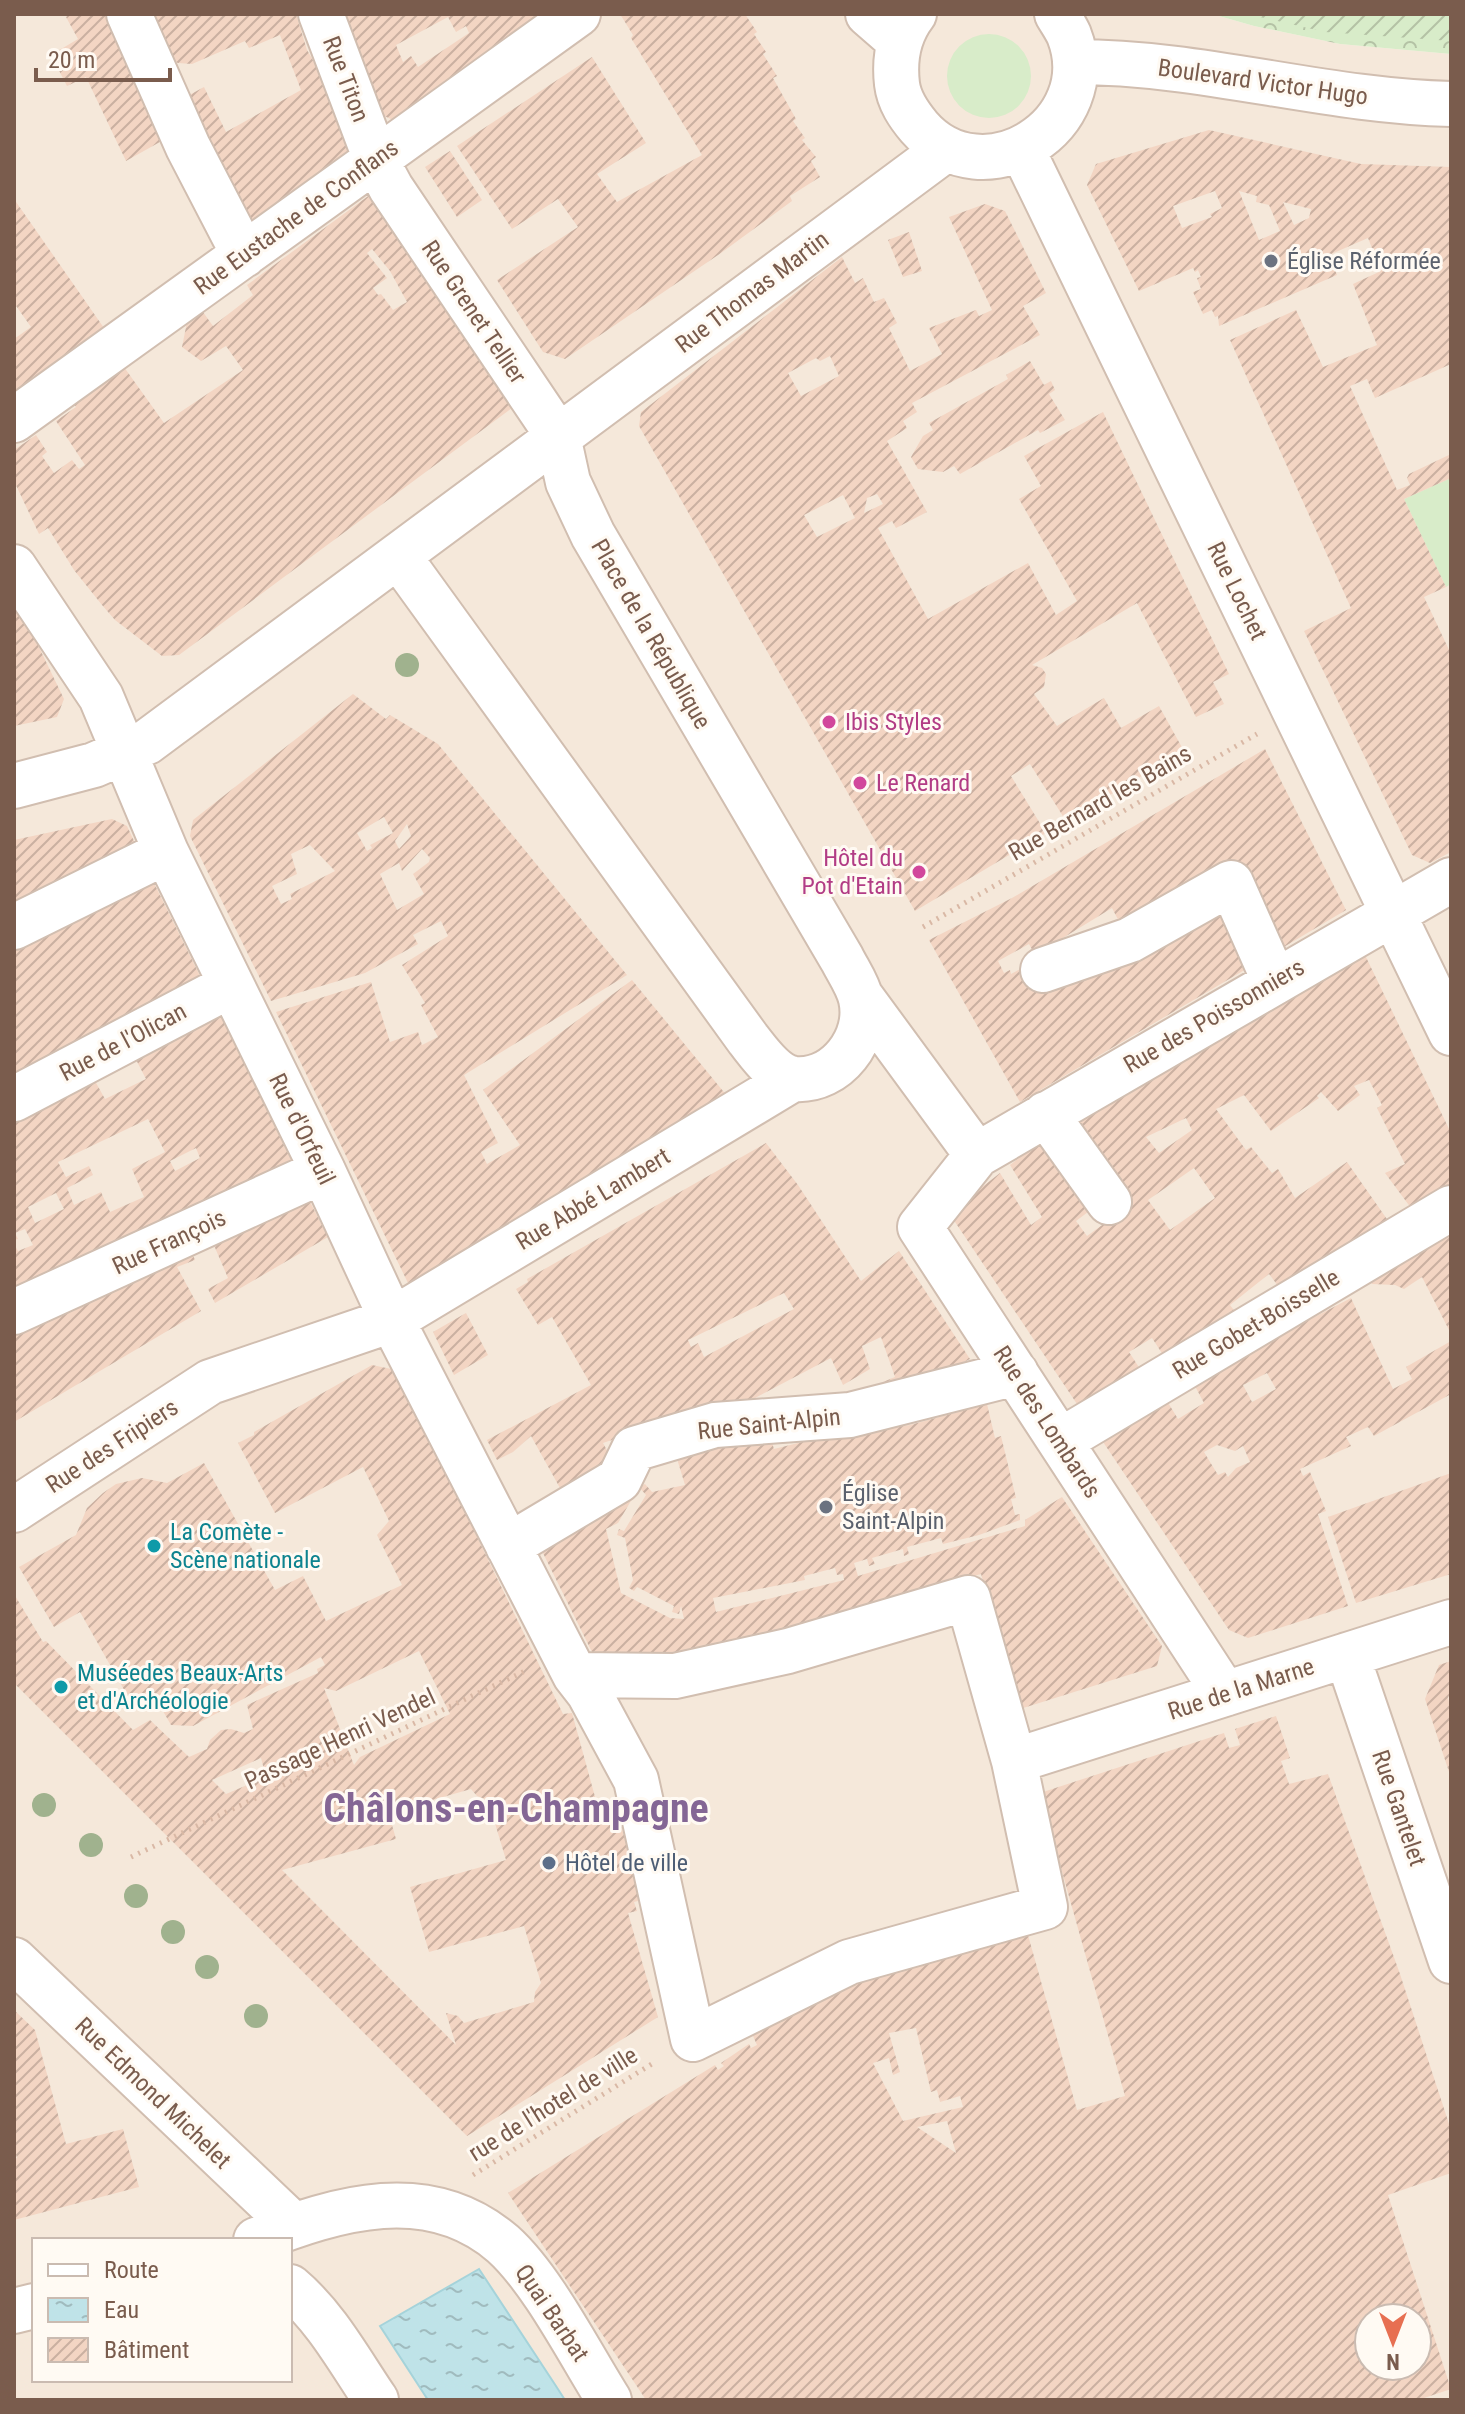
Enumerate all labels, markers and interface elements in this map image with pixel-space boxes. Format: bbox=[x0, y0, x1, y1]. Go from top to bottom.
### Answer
scale bar bbox=[36, 32, 170, 82]
street label: Rue Titon bbox=[317, 32, 375, 126]
text: 20 m bbox=[48, 46, 95, 74]
street label: Boulevard Victor Hugo bbox=[1156, 53, 1370, 111]
street label: Rue Eustache de Conflans bbox=[188, 134, 404, 300]
street label: Rue Thomas Martin bbox=[670, 225, 834, 359]
street label: Rue Grenet Tellier bbox=[416, 235, 532, 389]
place label: Église Réformée bbox=[1287, 247, 1441, 275]
marker: Église Réformée bbox=[1262, 252, 1280, 270]
street label: Place de la République bbox=[585, 534, 717, 734]
street label: Rue Lochet bbox=[1201, 537, 1273, 645]
place label: Ibis Styles bbox=[845, 708, 942, 736]
marker: Ibis Styles bbox=[820, 713, 838, 731]
street label: Rue Bernard les Bains bbox=[1004, 739, 1196, 867]
place label: Le Renard bbox=[876, 769, 970, 797]
marker: Le Renard bbox=[851, 774, 869, 792]
place label: Hôtel du Pot d'Etain bbox=[801, 844, 903, 900]
marker: Hôtel du Pot d'Etain bbox=[910, 863, 928, 881]
street label: Rue des Poissonniers bbox=[1119, 953, 1309, 1079]
street label: Rue de l'Olican bbox=[55, 997, 191, 1087]
street label: Rue d'Orfeuil bbox=[263, 1069, 341, 1189]
street label: Rue Abbé Lambert bbox=[511, 1142, 675, 1256]
street label: Rue François bbox=[108, 1204, 230, 1280]
street label: Rue Gobet-Boisselle bbox=[1168, 1263, 1344, 1385]
street label: Rue des Lombards bbox=[987, 1341, 1107, 1503]
street label: Rue des Fripiers bbox=[41, 1393, 183, 1499]
street label: Rue Saint-Alpin bbox=[696, 1403, 842, 1445]
place label: Église Saint-Alpin bbox=[842, 1479, 944, 1535]
marker: Église Saint-Alpin bbox=[817, 1498, 835, 1516]
place label: La Comète - Scène nationale bbox=[170, 1518, 321, 1574]
marker: La Comète - Scène nationale bbox=[145, 1537, 163, 1555]
street label: Rue de la Marne bbox=[1164, 1652, 1318, 1726]
place label: Muséedes Beaux-Arts et d'Archéologie bbox=[77, 1659, 284, 1715]
marker: Muséedes Beaux-Arts et d'Archéologie bbox=[52, 1678, 70, 1696]
street label: Passage Henri Vendel bbox=[240, 1683, 440, 1795]
street label: Rue Gantelet bbox=[1366, 1746, 1432, 1870]
district label: Châlons-en-Champagne bbox=[323, 1785, 709, 1832]
place label: Hôtel de ville bbox=[565, 1849, 688, 1877]
marker: Hôtel de ville bbox=[540, 1854, 558, 1872]
street label: Rue Edmond Michelet bbox=[69, 2012, 237, 2174]
street label: rue de l'hotel de ville bbox=[463, 2041, 643, 2167]
legend bbox=[32, 2238, 292, 2382]
text: Route bbox=[104, 2256, 159, 2284]
street label: Quai Barbat bbox=[509, 2259, 595, 2367]
text: Eau bbox=[104, 2296, 139, 2324]
north arrow bbox=[1353, 2302, 1433, 2382]
text: Bâtiment bbox=[104, 2336, 189, 2364]
text: N bbox=[1386, 2349, 1400, 2374]

